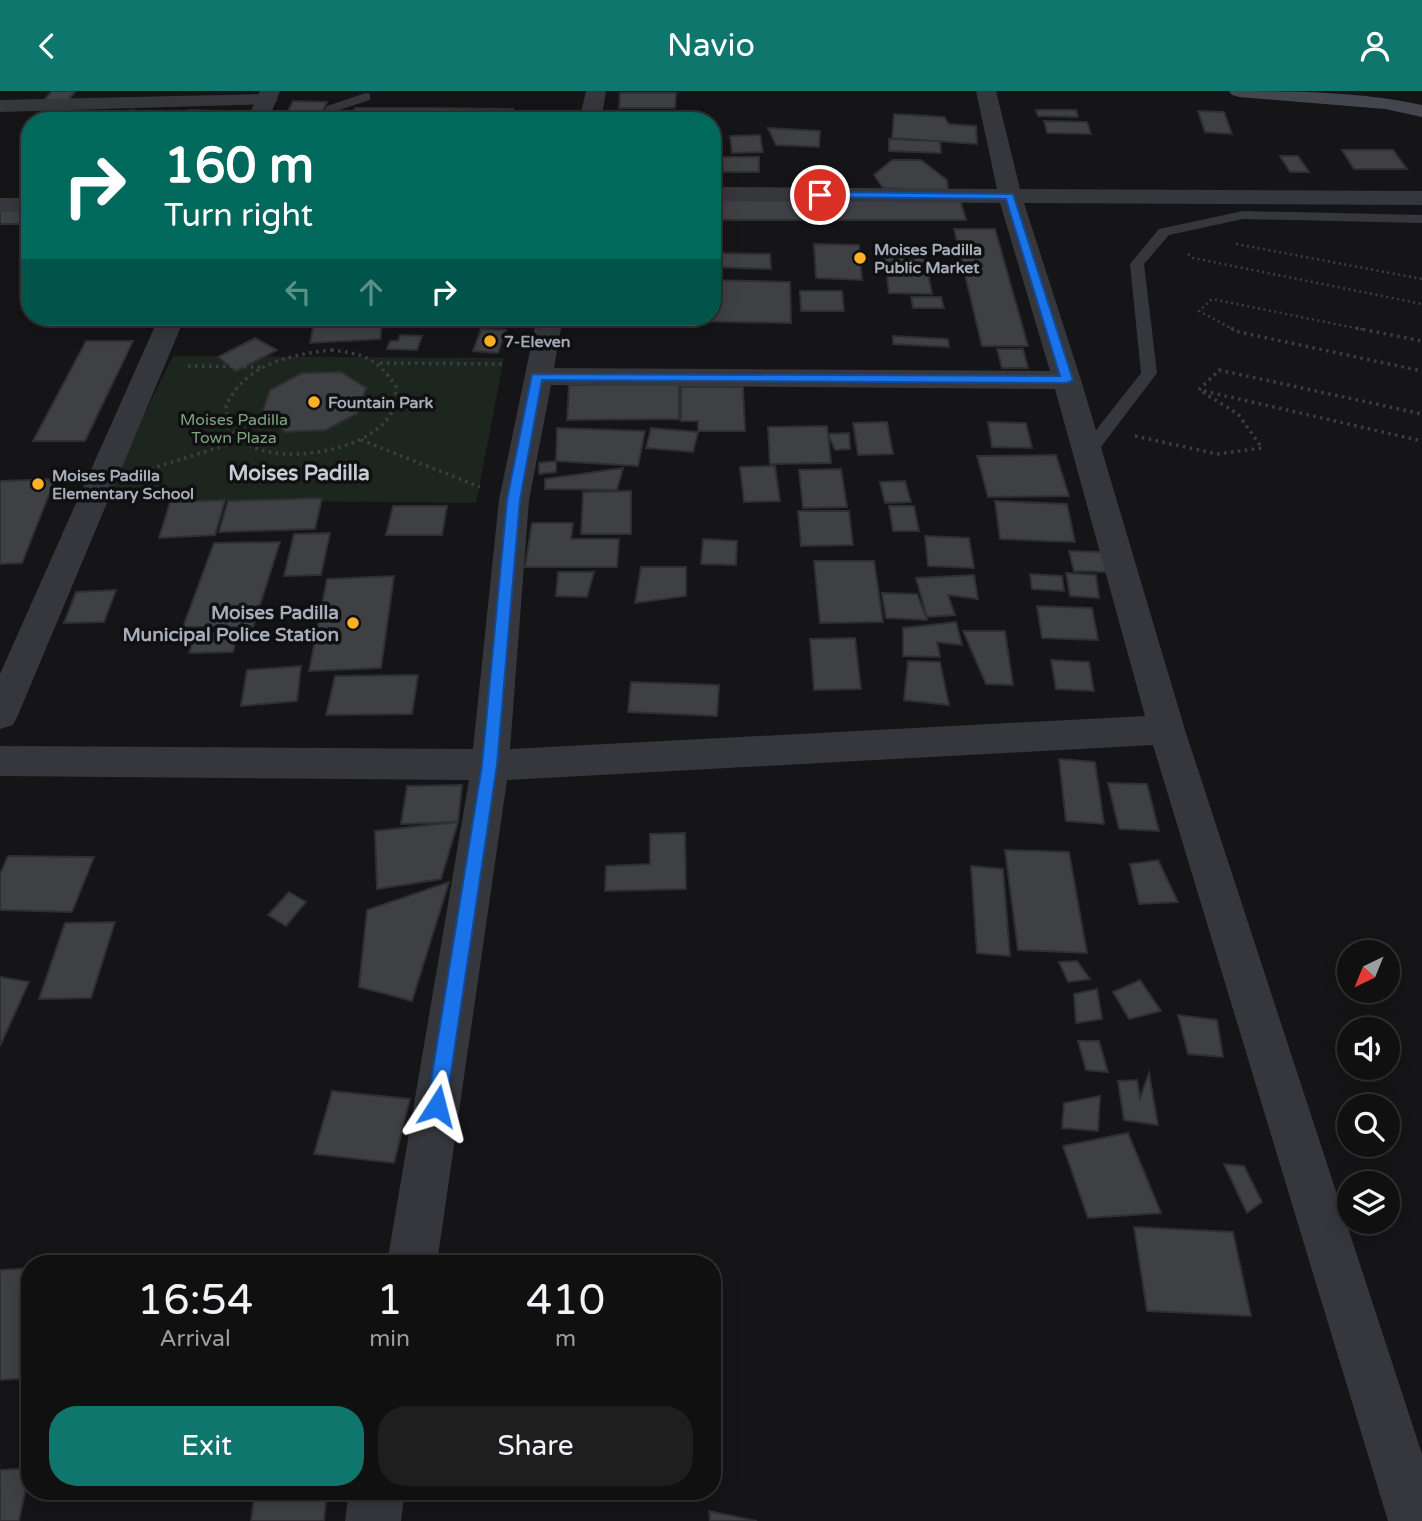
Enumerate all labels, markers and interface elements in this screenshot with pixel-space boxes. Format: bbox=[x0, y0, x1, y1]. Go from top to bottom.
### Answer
icon: back bbox=[28, 27, 66, 65]
text: Navio bbox=[667, 27, 755, 65]
icon: person bbox=[1356, 27, 1394, 65]
text: 160 m bbox=[164, 137, 314, 196]
icon: right bbox=[49, 140, 140, 231]
pin bbox=[790, 165, 850, 225]
icon: arrive bbox=[801, 176, 839, 214]
text: Turn right bbox=[164, 197, 313, 235]
place label: Moises Padilla Public Market bbox=[874, 240, 982, 278]
marker: Moises Padilla Public Market bbox=[852, 250, 868, 266]
icon: left bbox=[279, 273, 317, 311]
icon: ahead bbox=[352, 273, 390, 311]
icon: right bbox=[425, 273, 463, 311]
place label: 7-Eleven bbox=[504, 332, 571, 352]
marker: 7-Eleven bbox=[482, 333, 498, 349]
place label: Fountain Park bbox=[328, 393, 434, 413]
marker: Fountain Park bbox=[306, 394, 322, 410]
park label: Moises Padilla Town Plaza bbox=[180, 410, 288, 448]
district label: Moises Padilla bbox=[228, 461, 370, 486]
place label: Moises Padilla Elementary School bbox=[52, 466, 194, 504]
marker: Moises Padilla Elementary School bbox=[30, 476, 46, 492]
place label: Moises Padilla Municipal Police Station bbox=[122, 602, 339, 647]
marker: Moises Padilla Municipal Police Station bbox=[345, 615, 361, 631]
north arrow bbox=[1337, 940, 1400, 1003]
map controls bbox=[1337, 940, 1400, 1234]
button: sound bbox=[1337, 1017, 1400, 1080]
position arrow bbox=[400, 1069, 474, 1143]
button: search bbox=[1337, 1094, 1400, 1157]
button: layers bbox=[1337, 1171, 1400, 1234]
text: 16:54 bbox=[137, 1275, 253, 1326]
text: 1 bbox=[376, 1275, 403, 1326]
text: 410 bbox=[526, 1275, 605, 1326]
text: Arrival bbox=[160, 1325, 231, 1353]
text: min bbox=[369, 1325, 410, 1353]
text: m bbox=[555, 1325, 576, 1353]
button: Exit bbox=[49, 1406, 364, 1486]
button: Share bbox=[378, 1406, 693, 1486]

